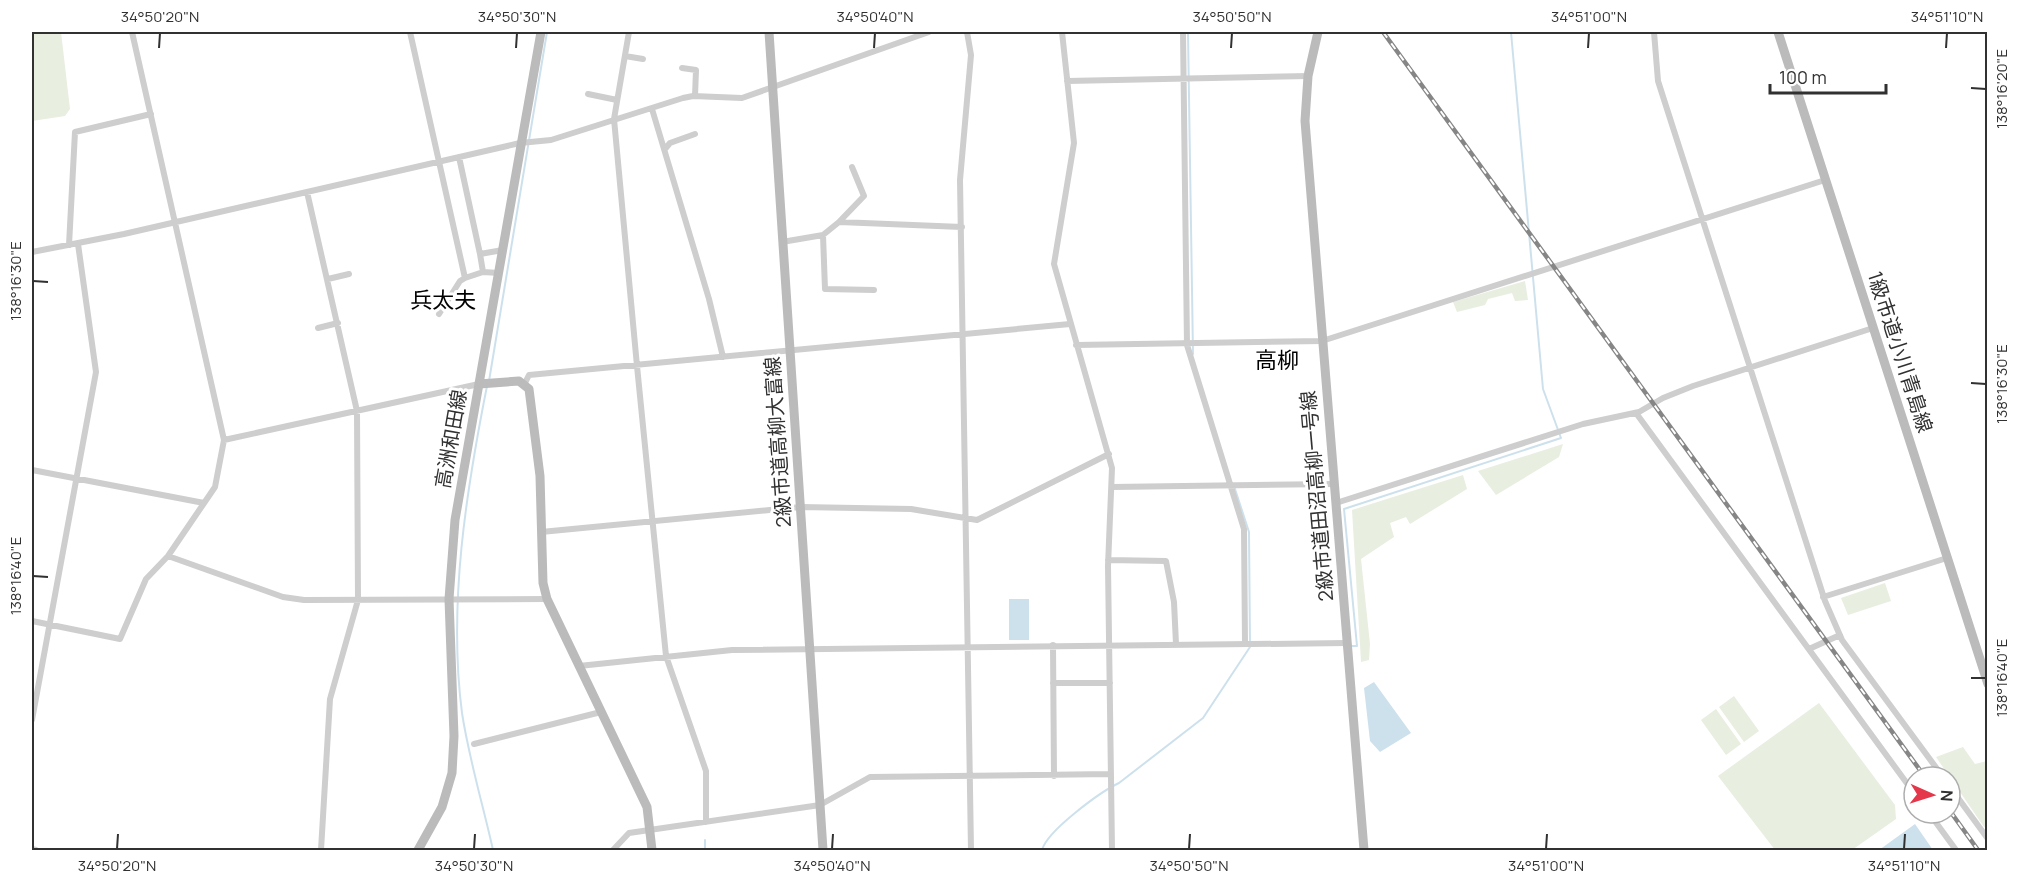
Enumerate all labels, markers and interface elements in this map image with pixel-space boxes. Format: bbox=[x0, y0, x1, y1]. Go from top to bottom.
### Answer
text: 34°50'20"N bbox=[121, 6, 199, 27]
text: 34°50'30"N bbox=[478, 6, 556, 27]
text: 34°50'40"N bbox=[836, 6, 914, 27]
text: 34°50'50"N bbox=[1193, 6, 1271, 27]
text: 34°51'00"N bbox=[1551, 6, 1627, 27]
text: 34°51'10"N bbox=[1911, 6, 1983, 27]
text: 138°16'20"E bbox=[1991, 49, 2012, 129]
scale bar bbox=[1770, 57, 1886, 95]
text: 100 m bbox=[1779, 65, 1827, 89]
text: 138°16'30"E bbox=[5, 241, 26, 321]
street label: 1級市道小川青島線 bbox=[1862, 268, 1939, 436]
district label: 兵太夫 bbox=[410, 285, 476, 315]
text: 138°16'30"E bbox=[1991, 344, 2012, 424]
district label: 高柳 bbox=[1255, 345, 1299, 375]
street label: 2級市道高柳大富線 bbox=[758, 356, 797, 528]
street label: 高洲和田線 bbox=[429, 387, 472, 490]
street label: 2級市道田沼高柳一号線 bbox=[1294, 390, 1339, 603]
text: 138°16'40"E bbox=[5, 537, 26, 615]
text: 138°16'40"E bbox=[1991, 639, 2012, 717]
north arrow bbox=[1902, 765, 1962, 825]
text: N bbox=[1936, 789, 1958, 802]
text: 34°50'20"N bbox=[78, 855, 156, 876]
text: 34°50'30"N bbox=[435, 855, 513, 876]
text: 34°50'40"N bbox=[793, 855, 871, 876]
text: 34°50'50"N bbox=[1150, 855, 1228, 876]
text: 34°51'00"N bbox=[1508, 855, 1584, 876]
text: 34°51'10"N bbox=[1868, 855, 1940, 876]

